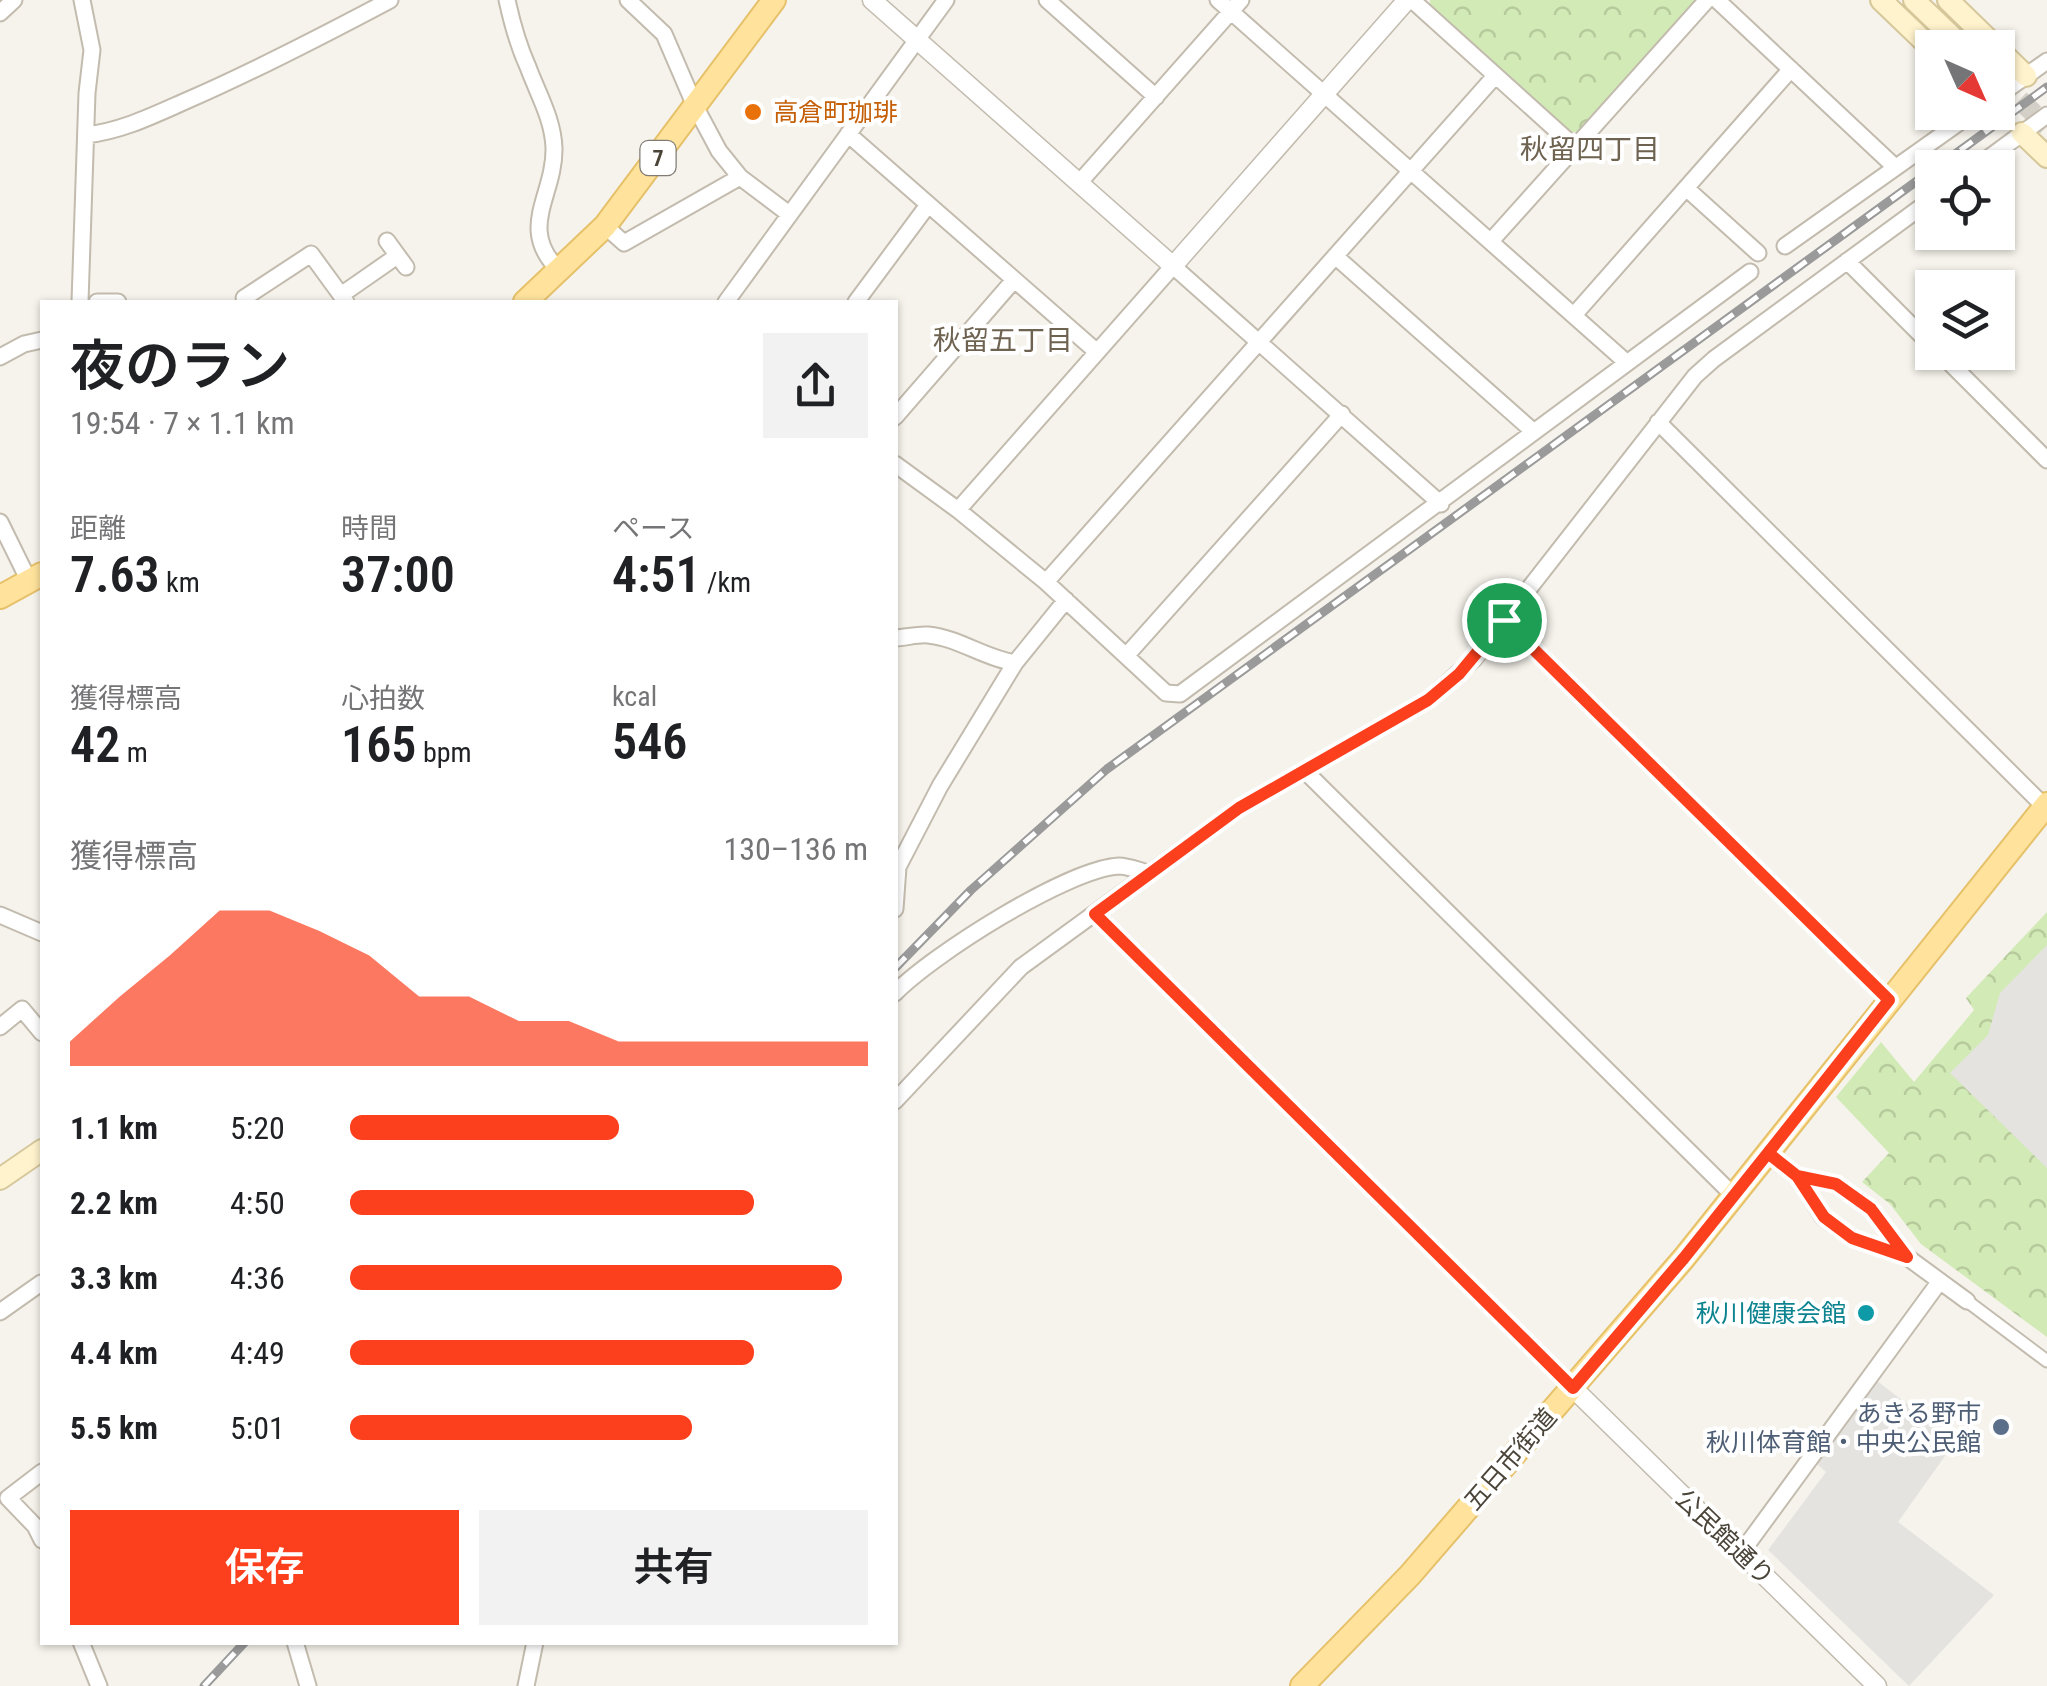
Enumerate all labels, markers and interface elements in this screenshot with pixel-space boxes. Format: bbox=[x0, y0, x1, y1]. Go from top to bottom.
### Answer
north arrow bbox=[1915, 30, 2015, 130]
map controls bbox=[1915, 30, 2015, 370]
place label: 高倉町珈琲 bbox=[773, 98, 898, 127]
marker: 高倉町珈琲 bbox=[742, 101, 764, 123]
district label: 秋留四丁目 bbox=[1520, 133, 1660, 166]
road number: 7 bbox=[640, 141, 676, 175]
button: locate bbox=[1915, 150, 2015, 250]
button: layers bbox=[1915, 270, 2015, 370]
district label: 秋留五丁目 bbox=[933, 324, 1073, 357]
button: share bbox=[763, 333, 868, 438]
text: 夜のラン bbox=[70, 334, 290, 398]
text: 19:54 · 7 × 1.1 km bbox=[70, 404, 295, 442]
text: 距離 bbox=[70, 512, 126, 545]
text: 時間 bbox=[341, 512, 397, 545]
text: ペース bbox=[612, 512, 695, 545]
text: 7.63 bbox=[70, 546, 160, 604]
text: 37:00 bbox=[341, 546, 455, 604]
text: 4:51 bbox=[612, 546, 701, 604]
text: km bbox=[160, 566, 200, 599]
text: /km bbox=[701, 566, 751, 599]
pin bbox=[1462, 578, 1547, 663]
icon: arrive bbox=[1477, 593, 1532, 648]
text: kcal bbox=[612, 680, 657, 713]
text: 獲得標高 bbox=[70, 682, 182, 715]
text: 心拍数 bbox=[341, 682, 425, 715]
text: 546 bbox=[612, 713, 687, 771]
text: 42 bbox=[70, 716, 120, 774]
text: 165 bbox=[341, 716, 416, 774]
text: m bbox=[120, 736, 148, 769]
text: bpm bbox=[416, 736, 472, 769]
text: 130–136 m bbox=[723, 830, 868, 868]
text: 獲得標高 bbox=[70, 837, 198, 875]
text: 1.1 km bbox=[70, 1109, 158, 1147]
text: 5:20 bbox=[230, 1109, 285, 1147]
text: 2.2 km bbox=[70, 1184, 158, 1222]
text: 4:50 bbox=[230, 1184, 285, 1222]
text: 3.3 km bbox=[70, 1259, 158, 1297]
text: 4:36 bbox=[230, 1259, 285, 1297]
place label: 秋川健康会館 bbox=[1696, 1299, 1846, 1328]
marker: 秋川健康会館 bbox=[1855, 1302, 1877, 1324]
text: 4.4 km bbox=[70, 1334, 158, 1372]
text: 4:49 bbox=[230, 1334, 285, 1372]
place label: あきる野市 秋川体育館・中央公民館 bbox=[1706, 1399, 1981, 1457]
street label: 五日市街道 bbox=[1458, 1403, 1562, 1516]
text: 5.5 km bbox=[70, 1409, 158, 1447]
text: 5:01 bbox=[230, 1409, 285, 1447]
marker: あきる野市 秋川体育館・中央公民館 bbox=[1990, 1416, 2012, 1438]
street label: 公民館通り bbox=[1670, 1484, 1780, 1591]
button: 保存 bbox=[70, 1510, 459, 1625]
button: 共有 bbox=[479, 1510, 868, 1625]

